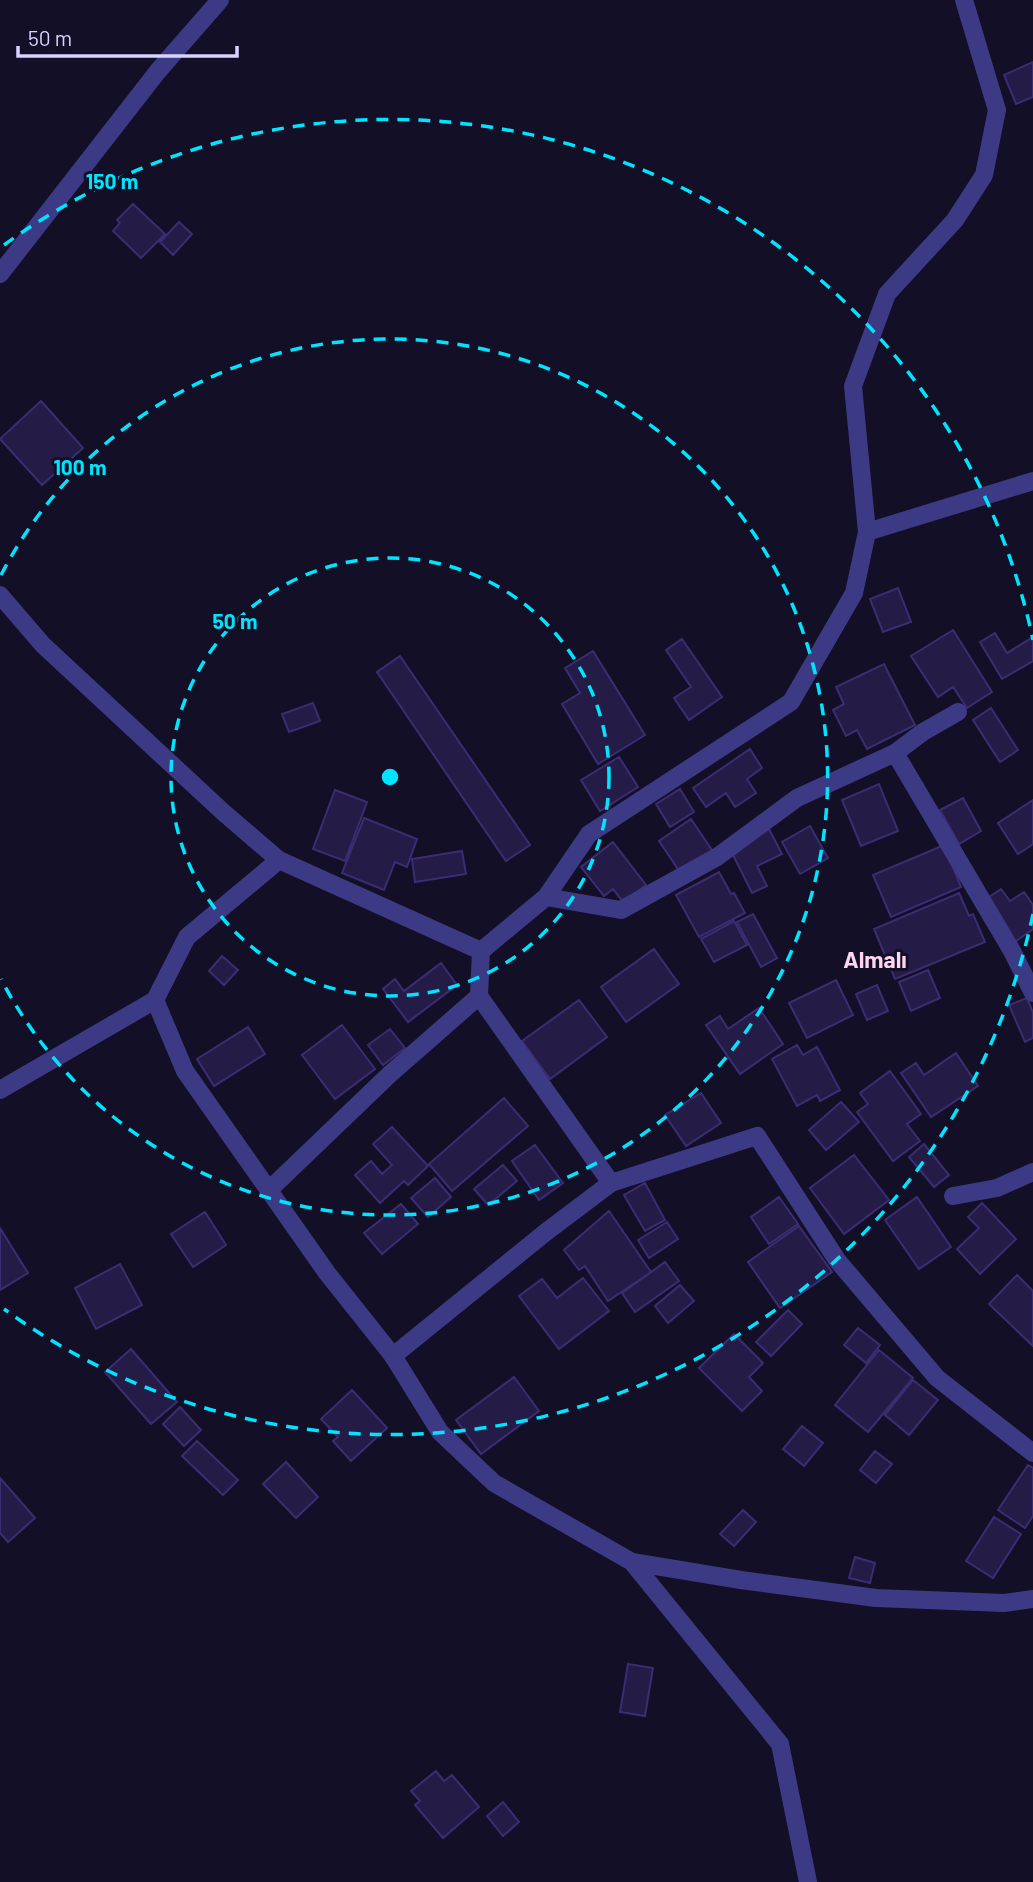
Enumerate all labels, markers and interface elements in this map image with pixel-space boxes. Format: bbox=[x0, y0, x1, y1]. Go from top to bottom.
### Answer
scale bar bbox=[18, 14, 236, 58]
text: 50 m bbox=[28, 25, 72, 50]
text: 150 m bbox=[86, 168, 138, 193]
text: 100 m bbox=[53, 454, 107, 479]
text: 50 m bbox=[212, 608, 258, 633]
centre of rings bbox=[378, 765, 402, 789]
district label: Almalı bbox=[843, 945, 907, 973]

